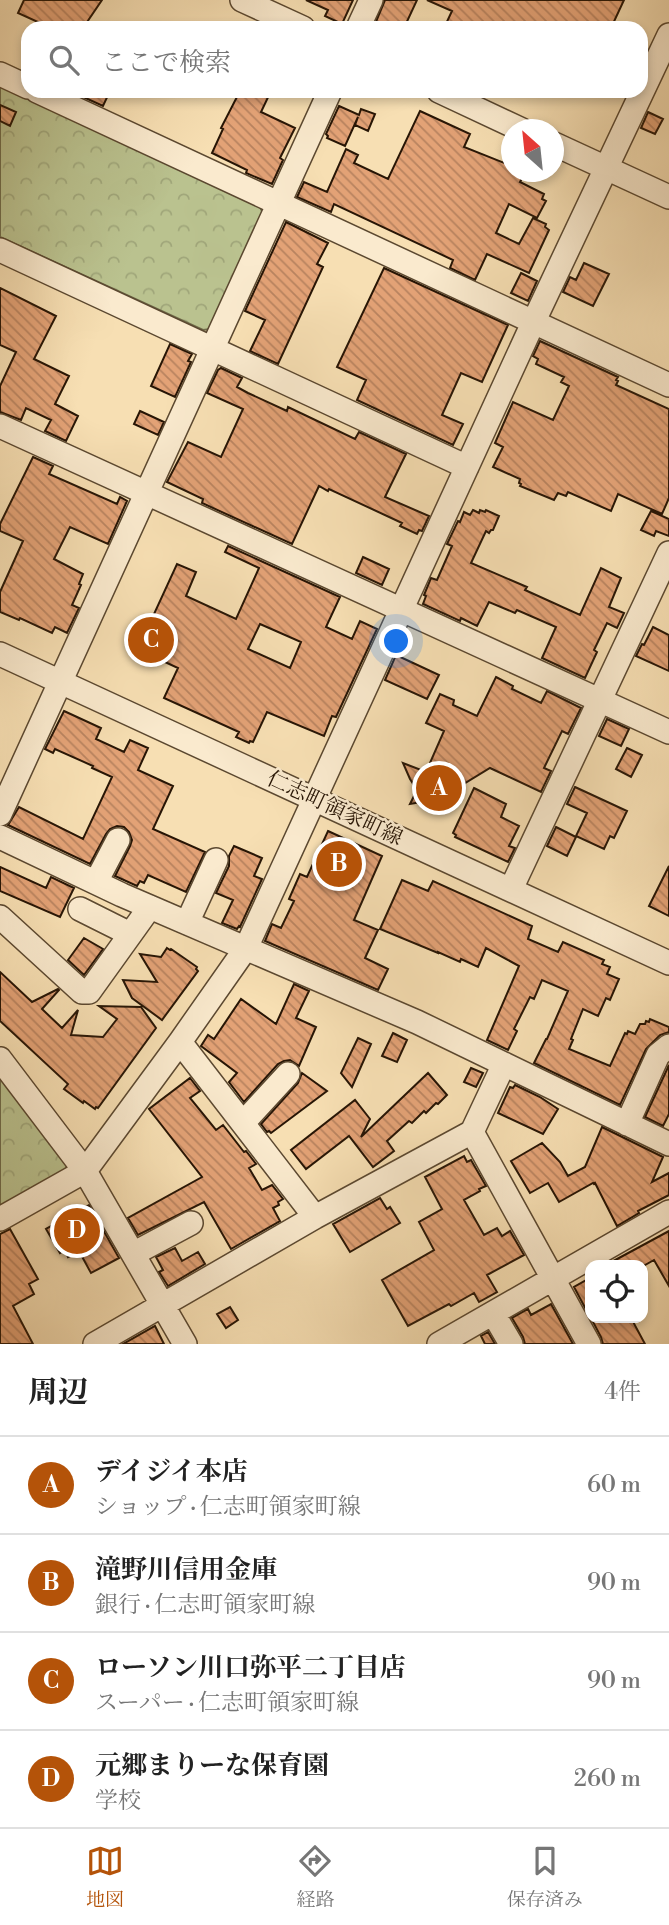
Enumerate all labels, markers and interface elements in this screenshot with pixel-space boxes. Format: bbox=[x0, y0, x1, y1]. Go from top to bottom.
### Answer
search box bbox=[21, 21, 648, 98]
icon: search bbox=[45, 41, 83, 79]
text: ここで検索 bbox=[101, 47, 231, 79]
north arrow bbox=[501, 119, 564, 182]
pin: C bbox=[128, 614, 174, 666]
your location bbox=[379, 624, 413, 658]
pin: A bbox=[416, 762, 462, 814]
street label: 仁志町領家町線 bbox=[262, 766, 407, 852]
pin: B bbox=[316, 838, 362, 890]
pin: D bbox=[54, 1205, 100, 1257]
map controls bbox=[585, 1260, 648, 1323]
button: locate bbox=[585, 1260, 648, 1323]
text: 周辺 bbox=[28, 1374, 88, 1412]
text: 4件 bbox=[604, 1378, 641, 1406]
text: デイジイ本店 bbox=[95, 1456, 248, 1488]
text: A bbox=[43, 1471, 59, 1499]
text: 60 m bbox=[587, 1471, 641, 1499]
text: ショップ · 仁志町領家町線 bbox=[95, 1493, 361, 1521]
text: 滝野川信用金庫 bbox=[95, 1554, 277, 1586]
text: B bbox=[42, 1569, 60, 1597]
text: 90 m bbox=[587, 1569, 641, 1597]
text: 銀行 · 仁志町領家町線 bbox=[95, 1591, 315, 1619]
text: ローソン川口弥平二丁目店 bbox=[95, 1652, 406, 1684]
text: C bbox=[43, 1667, 59, 1695]
text: 90 m bbox=[587, 1667, 641, 1695]
text: スーパー · 仁志町領家町線 bbox=[95, 1689, 359, 1717]
text: 元郷まりーな保育園 bbox=[95, 1750, 329, 1782]
text: D bbox=[42, 1765, 60, 1793]
text: 260 m bbox=[574, 1765, 641, 1793]
text: 学校 bbox=[95, 1787, 141, 1815]
tab: 地図 bbox=[86, 1842, 124, 1912]
tab: 経路 bbox=[296, 1842, 335, 1912]
tab: 保存済み bbox=[507, 1842, 583, 1912]

